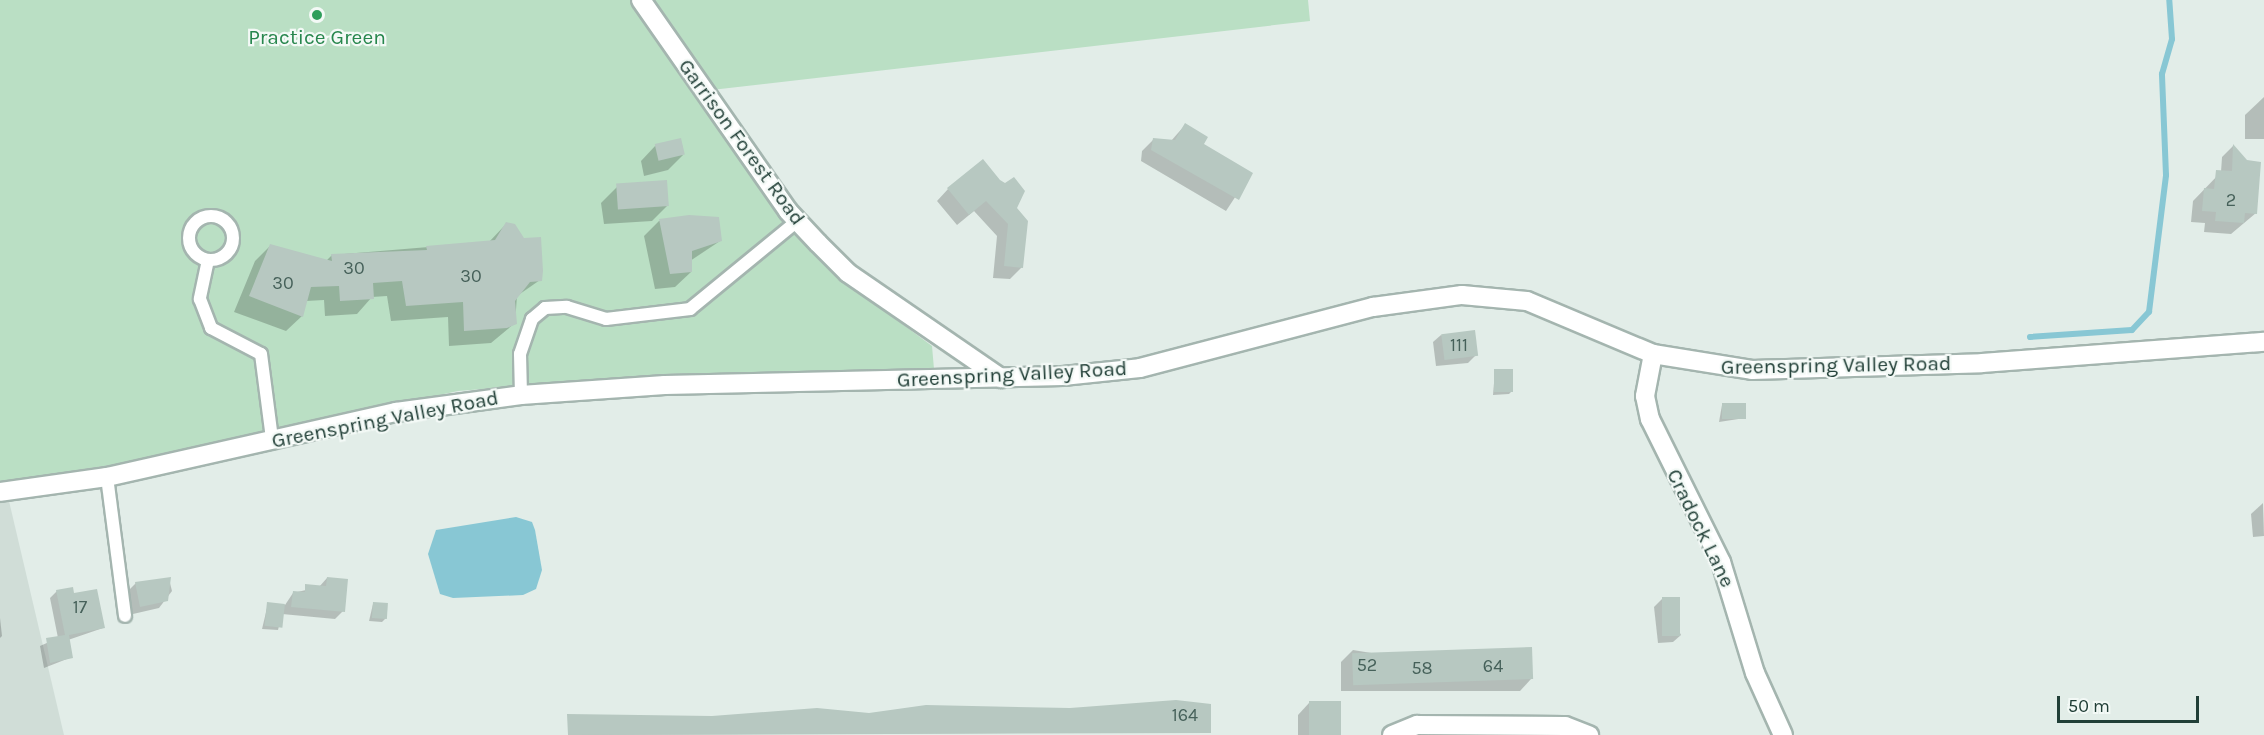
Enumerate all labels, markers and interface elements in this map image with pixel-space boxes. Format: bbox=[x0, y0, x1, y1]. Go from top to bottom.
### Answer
marker: Practice Green bbox=[310, 8, 324, 22]
place label: Practice Green bbox=[248, 24, 386, 50]
street label: Garrison Forest Road bbox=[673, 54, 811, 230]
house number: 2 bbox=[2226, 189, 2236, 211]
house number: 30 bbox=[343, 257, 365, 279]
house number: 30 bbox=[460, 265, 482, 287]
house number: 30 bbox=[272, 272, 294, 294]
house number: 111 bbox=[1450, 334, 1468, 356]
street label: Greenspring Valley Road bbox=[1721, 350, 1951, 380]
street label: Greenspring Valley Road bbox=[896, 355, 1128, 393]
street label: Greenspring Valley Road bbox=[270, 385, 500, 453]
street label: Cradock Lane bbox=[1662, 465, 1740, 591]
house number: 17 bbox=[73, 596, 87, 618]
house number: 52 bbox=[1357, 654, 1377, 676]
house number: 64 bbox=[1483, 655, 1503, 677]
house number: 58 bbox=[1411, 657, 1433, 679]
scale bar bbox=[2060, 684, 2202, 722]
text: 50 m bbox=[2068, 695, 2110, 717]
house number: 164 bbox=[1172, 704, 1198, 726]

